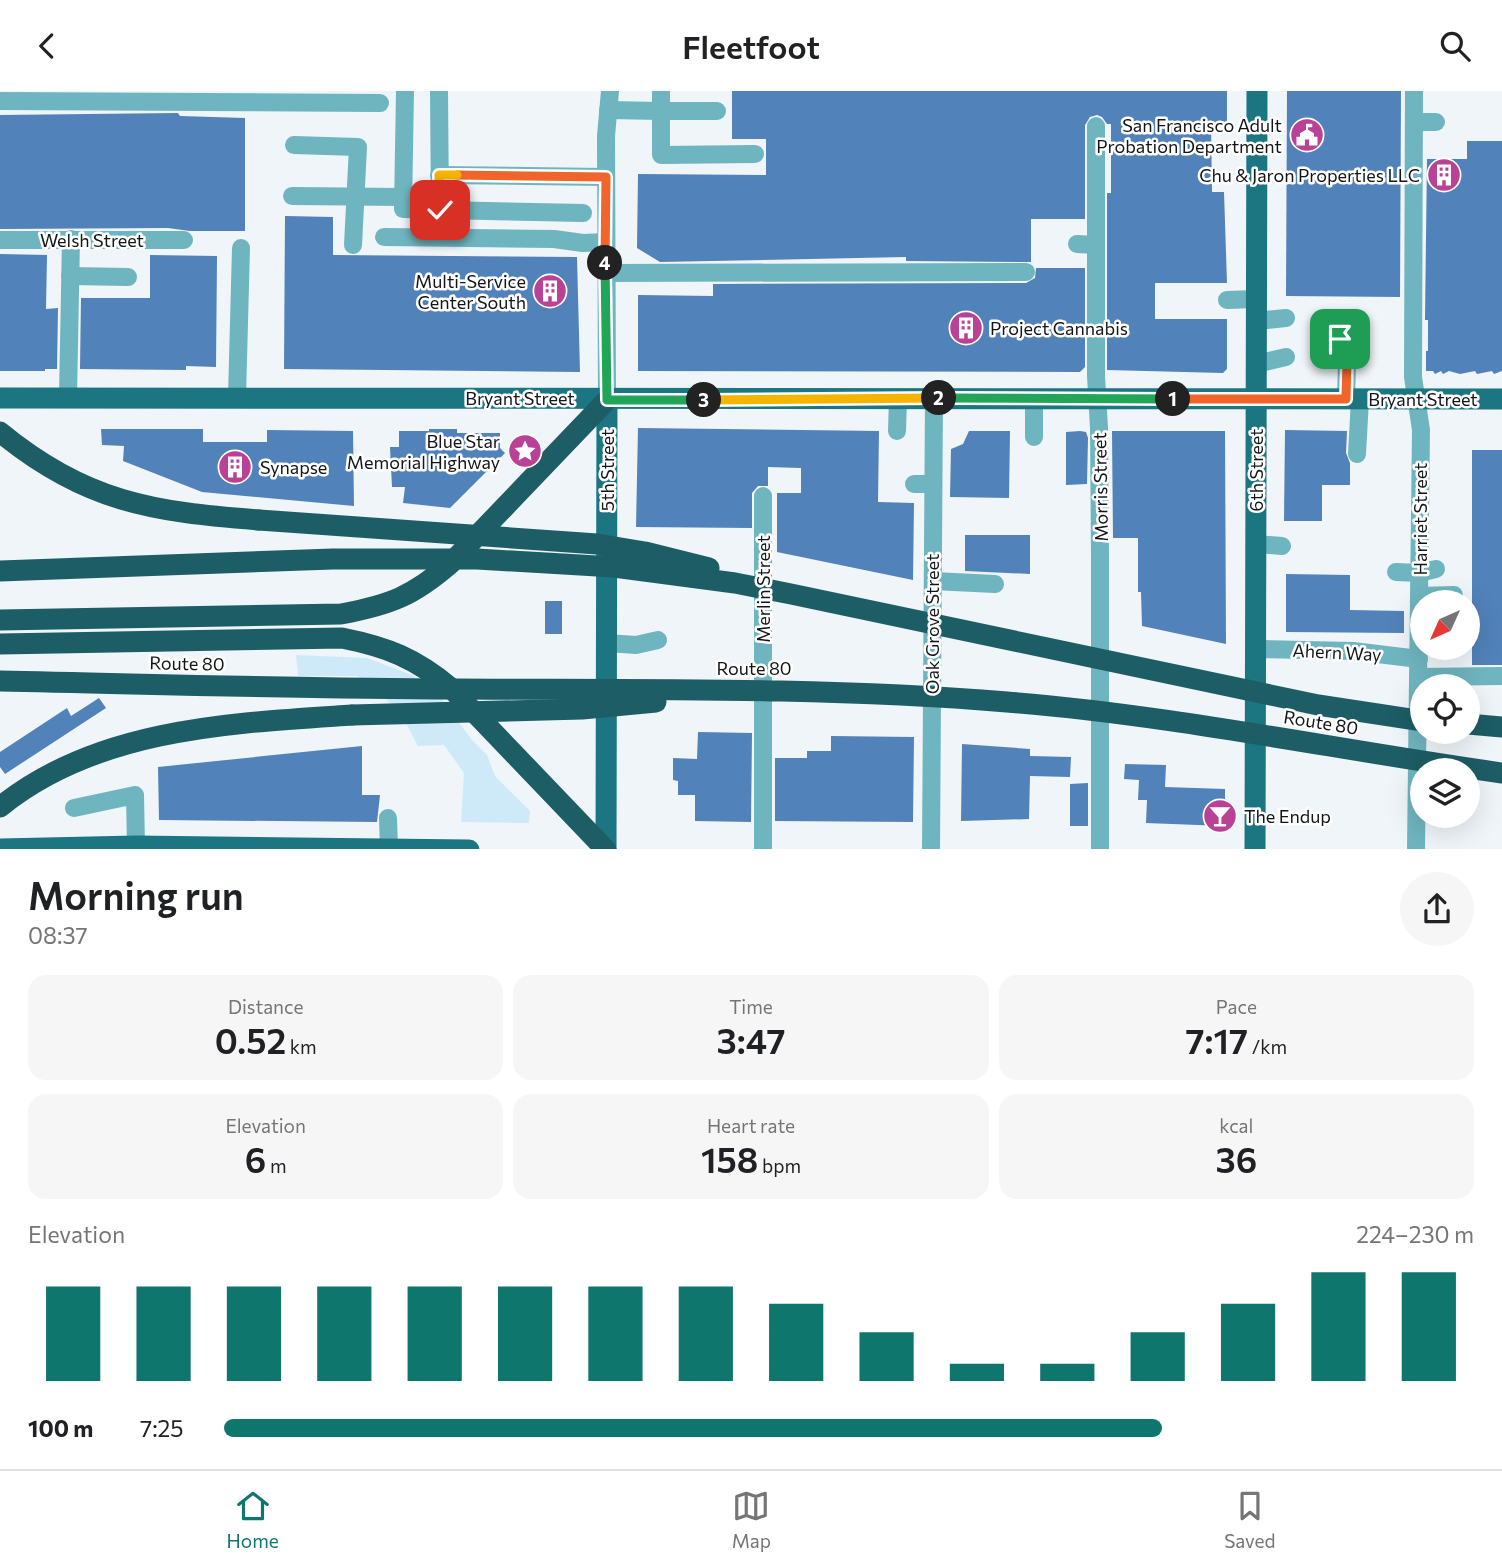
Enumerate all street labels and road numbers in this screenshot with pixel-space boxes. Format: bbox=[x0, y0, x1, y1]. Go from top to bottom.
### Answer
street label: Welsh Street bbox=[40, 229, 144, 251]
street label: Bryant Street bbox=[465, 387, 575, 409]
street label: Bryant Street bbox=[1368, 388, 1478, 410]
street label: 5th Street bbox=[596, 429, 618, 511]
street label: 6th Street bbox=[1245, 429, 1267, 511]
street label: Morris Street bbox=[1088, 432, 1112, 542]
street label: Harriet Street bbox=[1409, 463, 1431, 575]
street label: Merlin Street bbox=[752, 535, 774, 643]
street label: Oak Grove Street bbox=[921, 554, 943, 694]
street label: Ahern Way bbox=[1292, 639, 1382, 665]
street label: Route 80 bbox=[149, 651, 225, 675]
street label: Route 80 bbox=[716, 657, 792, 679]
street label: Route 80 bbox=[1282, 705, 1360, 739]

